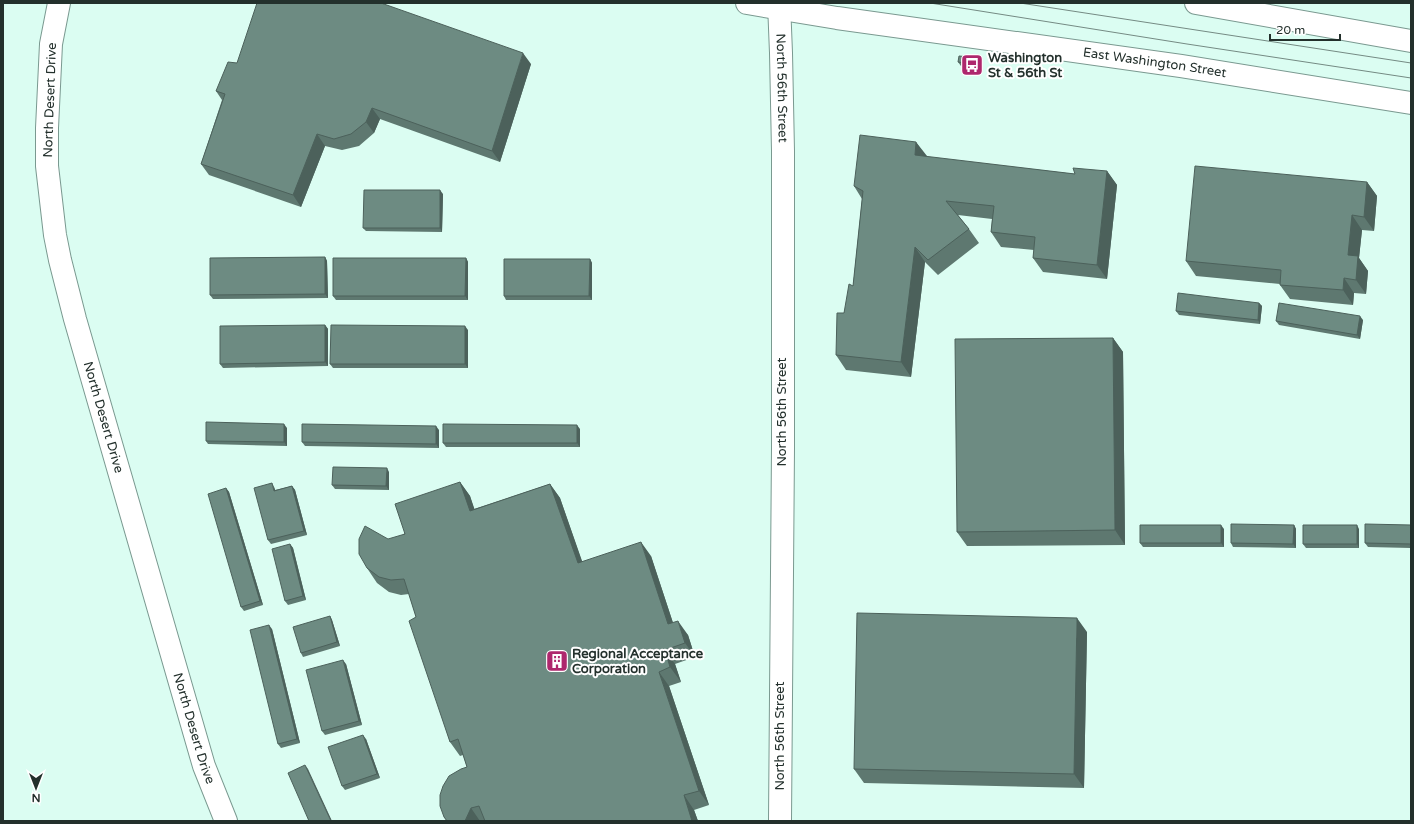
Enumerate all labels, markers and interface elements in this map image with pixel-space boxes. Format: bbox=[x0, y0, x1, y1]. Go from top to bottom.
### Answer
scale bar bbox=[1270, 16, 1340, 42]
text: 20 m bbox=[1276, 23, 1305, 37]
street label: North 56th Street bbox=[772, 33, 791, 143]
street label: North Desert Drive bbox=[40, 42, 60, 158]
street label: East Washington Street bbox=[1082, 44, 1228, 81]
place label: Washington St & 56th St bbox=[988, 50, 1062, 81]
bus stop icon: Washington St & 56th St bbox=[959, 52, 985, 78]
street label: North 56th Street bbox=[774, 357, 790, 467]
street label: North Desert Drive bbox=[80, 360, 127, 475]
place label: Regional Acceptance Corporation bbox=[572, 646, 704, 677]
building icon: Regional Acceptance Corporation bbox=[544, 648, 570, 674]
street label: North Desert Drive bbox=[170, 671, 218, 786]
street label: North 56th Street bbox=[772, 681, 788, 791]
north arrow bbox=[16, 768, 56, 808]
text: N bbox=[32, 791, 40, 804]

